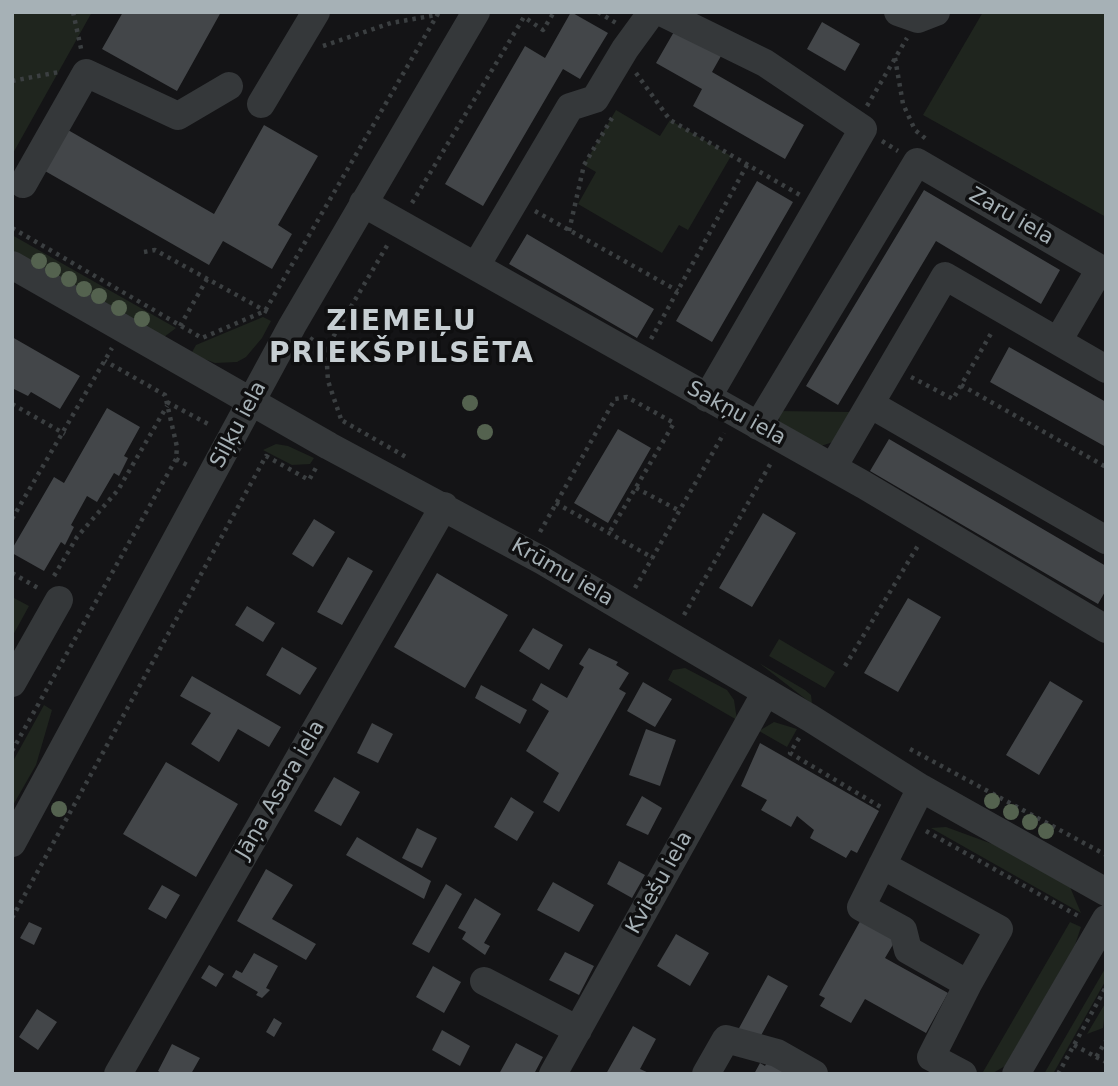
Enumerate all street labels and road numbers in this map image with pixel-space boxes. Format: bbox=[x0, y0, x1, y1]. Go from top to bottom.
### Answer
street label: Zaru iela bbox=[964, 183, 1058, 251]
street label: Siļķu iela bbox=[206, 377, 272, 473]
street label: Sakņu iela bbox=[682, 377, 790, 451]
street label: Krūmu iela bbox=[507, 534, 617, 612]
street label: Jāņa Asara iela bbox=[231, 716, 331, 864]
street label: Kviešu iela bbox=[622, 827, 698, 939]

